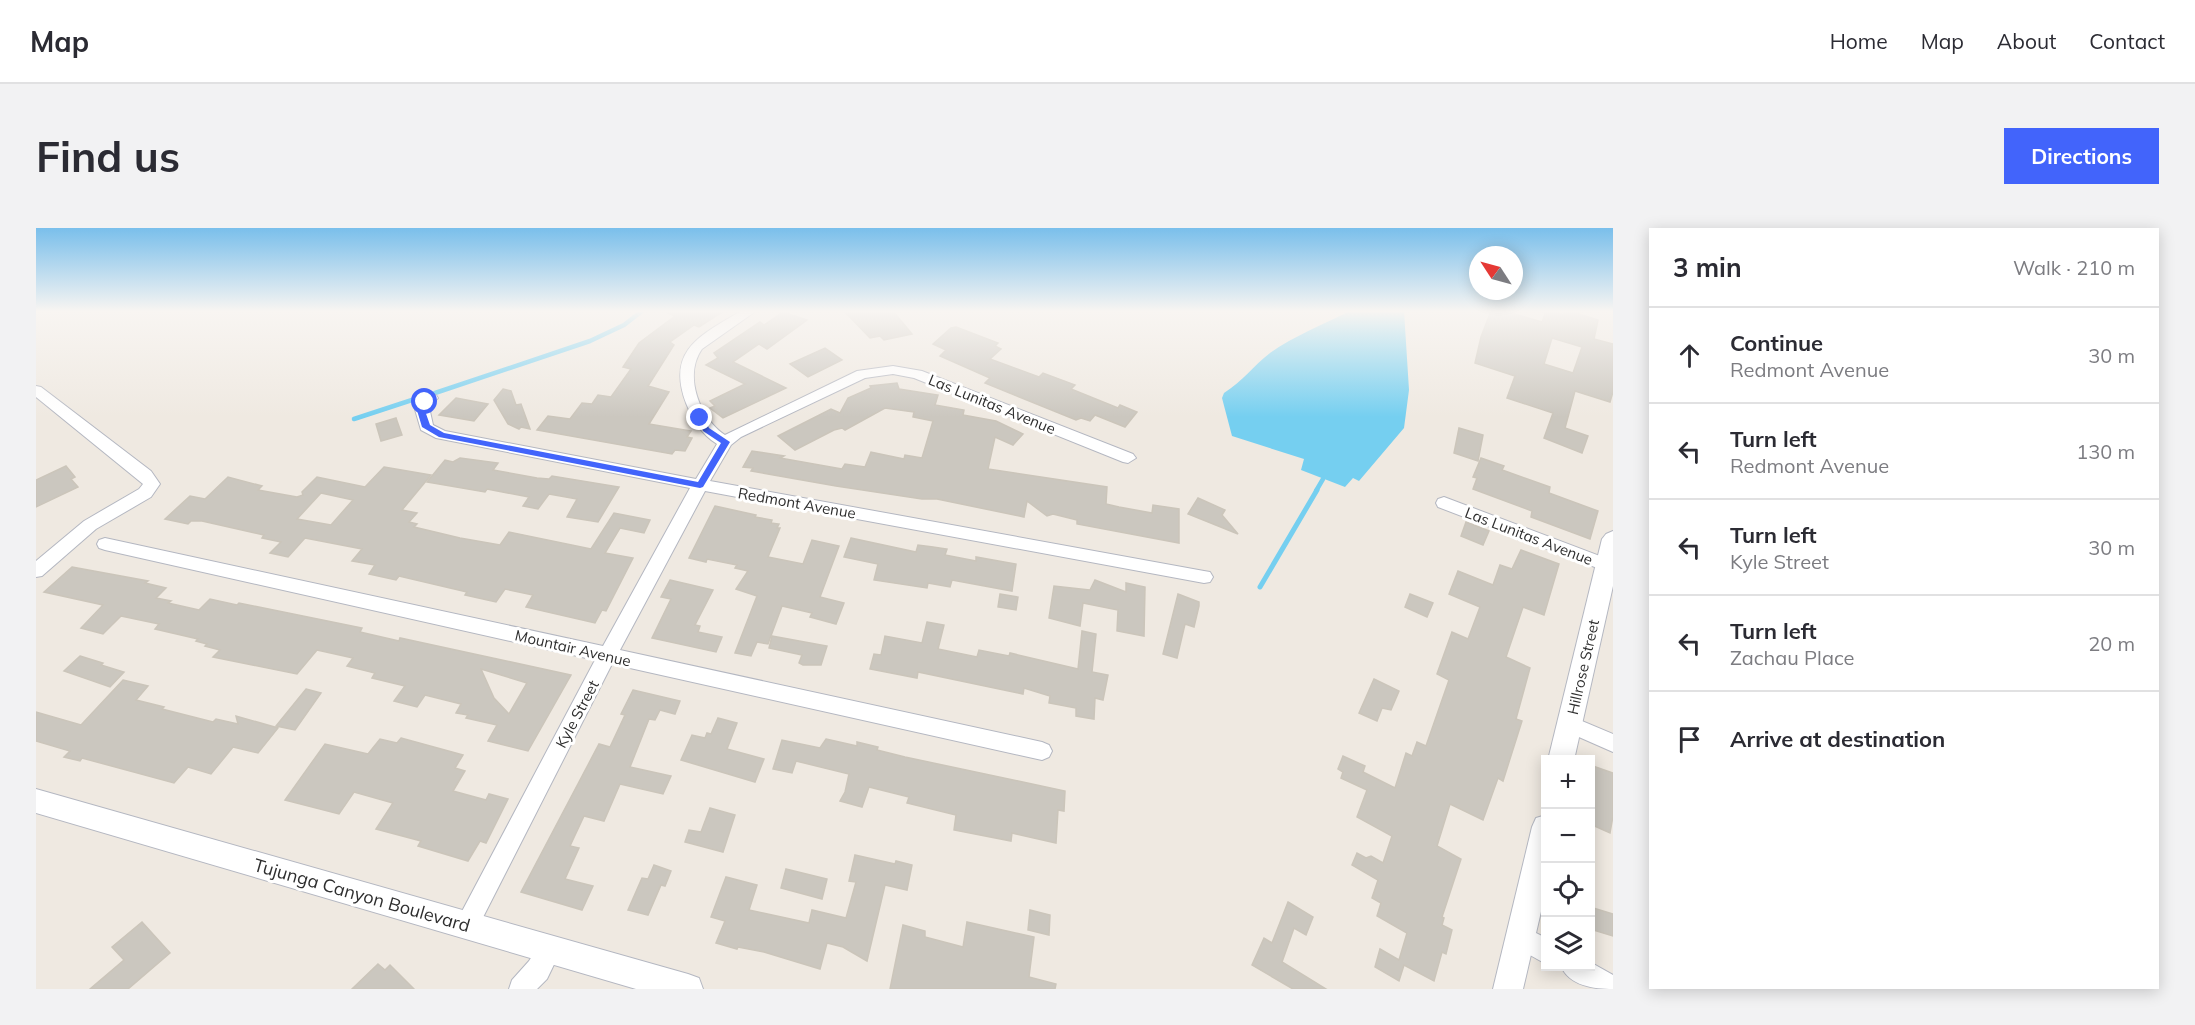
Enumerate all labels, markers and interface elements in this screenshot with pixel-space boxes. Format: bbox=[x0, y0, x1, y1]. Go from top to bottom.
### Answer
text: Map bbox=[30, 24, 89, 59]
text: Home bbox=[1830, 28, 1888, 54]
text: Map bbox=[1921, 28, 1964, 54]
text: About bbox=[1997, 28, 2056, 54]
text: Contact bbox=[2089, 28, 2165, 54]
button: Directions bbox=[2004, 128, 2159, 184]
text: Find us bbox=[36, 130, 180, 183]
north arrow bbox=[1469, 246, 1523, 300]
text: 3 min bbox=[1673, 251, 1742, 284]
text: Walk · 210 m bbox=[2013, 255, 2135, 280]
text: Continue bbox=[1730, 329, 1823, 357]
icon: ahead bbox=[1673, 339, 1706, 372]
text: 30 m bbox=[2088, 343, 2135, 368]
text: Redmont Avenue bbox=[1730, 357, 1889, 382]
street label: Las Lunitas Avenue bbox=[926, 370, 1058, 438]
route start bbox=[411, 388, 437, 414]
route end bbox=[686, 404, 712, 430]
text: Turn left bbox=[1730, 425, 1817, 453]
icon: left bbox=[1673, 435, 1706, 468]
text: 130 m bbox=[2076, 439, 2135, 464]
text: Redmont Avenue bbox=[1730, 453, 1889, 478]
street label: Redmont Avenue bbox=[737, 483, 857, 523]
street label: Las Lunitas Avenue bbox=[1462, 503, 1596, 569]
text: Turn left bbox=[1730, 521, 1817, 549]
icon: left bbox=[1673, 531, 1706, 564]
text: 30 m bbox=[2088, 535, 2135, 560]
text: Kyle Street bbox=[1730, 549, 1829, 574]
text: Turn left bbox=[1730, 617, 1817, 645]
street label: Hillrose Street bbox=[1563, 618, 1603, 716]
street label: Mountair Avenue bbox=[513, 625, 633, 671]
icon: left bbox=[1673, 627, 1706, 660]
text: 20 m bbox=[2088, 631, 2135, 656]
text: Zachau Place bbox=[1730, 645, 1854, 670]
street label: Kyle Street bbox=[551, 677, 603, 751]
icon: arrive bbox=[1673, 723, 1706, 756]
text: Arrive at destination bbox=[1730, 725, 1945, 753]
map controls bbox=[1541, 755, 1595, 971]
button: + bbox=[1541, 755, 1595, 809]
button: − bbox=[1541, 809, 1595, 863]
street label: Tujunga Canyon Boulevard bbox=[251, 853, 473, 937]
button: locate bbox=[1541, 863, 1595, 917]
button: layers bbox=[1541, 917, 1595, 971]

